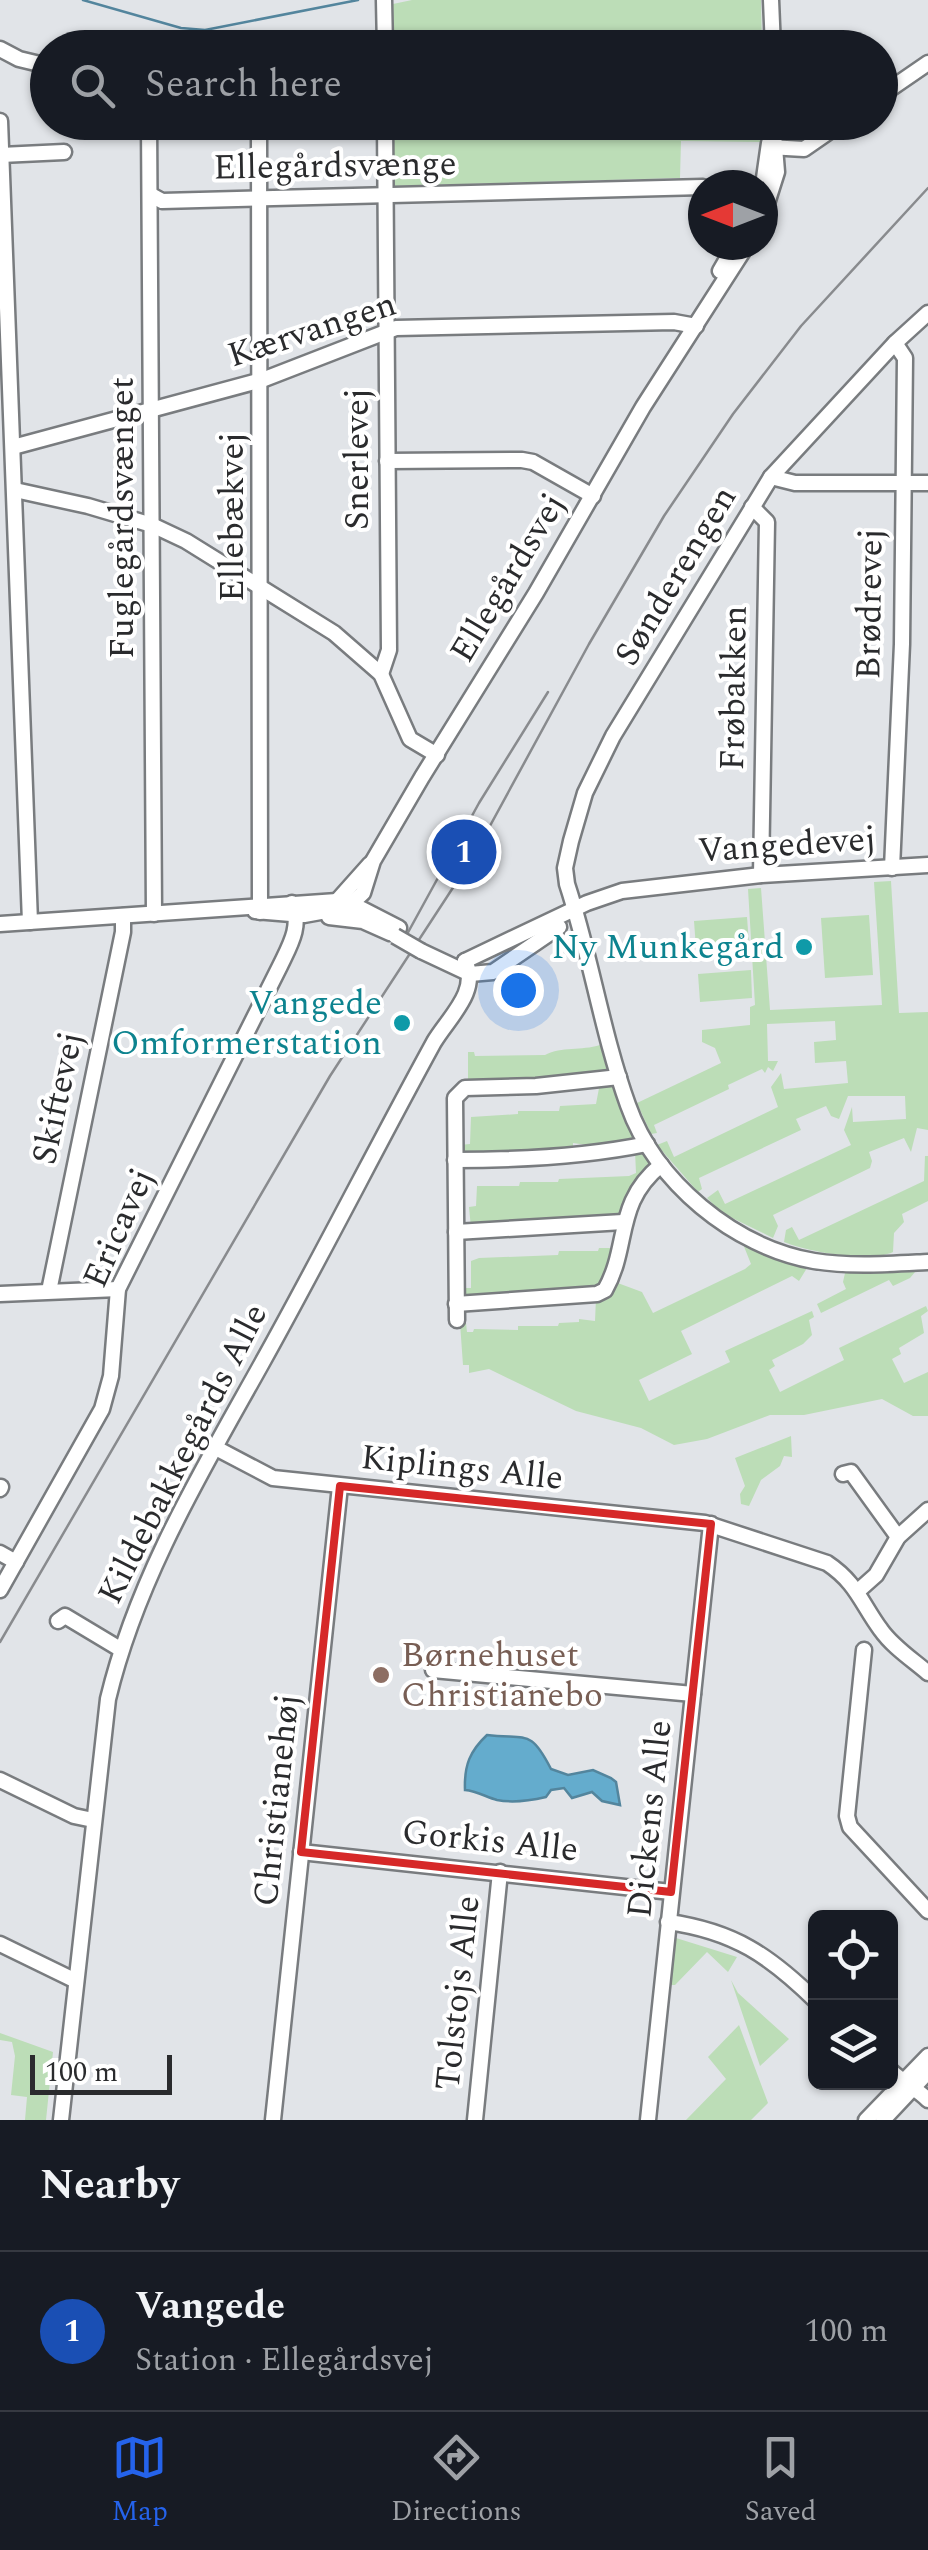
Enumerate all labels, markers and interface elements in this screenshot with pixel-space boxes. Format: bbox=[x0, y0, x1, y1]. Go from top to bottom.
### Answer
search box bbox=[30, 30, 898, 140]
text: Search here bbox=[145, 56, 342, 114]
icon: search bbox=[65, 58, 120, 113]
street label: Ellegårdsvænge bbox=[213, 137, 457, 195]
north arrow bbox=[688, 170, 778, 260]
street label: Kærvangen bbox=[221, 278, 403, 382]
street label: Fuglegårdsvænget bbox=[96, 377, 149, 659]
street label: Snerlevej bbox=[331, 388, 384, 530]
street label: Ellebækvej bbox=[206, 432, 259, 602]
street label: Sønderengen bbox=[601, 476, 751, 676]
street label: Ellegårdsvej bbox=[436, 483, 580, 673]
street label: Brødrevej bbox=[842, 528, 898, 680]
street label: Frøbakken bbox=[706, 605, 762, 771]
street label: Vangedevej bbox=[696, 812, 878, 878]
pin: 1 bbox=[432, 814, 496, 890]
place label: Ny Munkegård bbox=[552, 921, 784, 974]
marker: Ny Munkegård bbox=[793, 936, 815, 958]
your location bbox=[493, 965, 544, 1016]
place label: Vangede Omformerstation bbox=[111, 977, 382, 1070]
marker: Vangede Omformerstation bbox=[391, 1012, 413, 1034]
street label: Skiftevej bbox=[18, 1027, 98, 1169]
street label: Ericavej bbox=[69, 1160, 169, 1296]
street label: Kildebakkegårds Alle bbox=[84, 1295, 282, 1613]
street label: Kiplings Alle bbox=[358, 1431, 566, 1505]
place label: Børnehuset Christianebo bbox=[401, 1629, 603, 1722]
marker: Børnehuset Christianebo bbox=[370, 1664, 392, 1686]
street label: Christianehøj bbox=[239, 1691, 315, 1909]
street label: Dickens Alle bbox=[613, 1718, 687, 1920]
street label: Gorkis Alle bbox=[399, 1805, 581, 1877]
street label: Tolstojs Alle bbox=[421, 1893, 495, 2093]
map controls bbox=[808, 1910, 898, 2090]
button: locate bbox=[808, 1910, 898, 2000]
button: layers bbox=[808, 2000, 898, 2090]
scale bar bbox=[30, 2050, 172, 2094]
text: 100 m bbox=[45, 2051, 118, 2094]
text: Nearby bbox=[40, 2154, 179, 2217]
text: Vangede bbox=[135, 2278, 285, 2336]
text: 1 bbox=[64, 2307, 81, 2356]
text: 100 m bbox=[804, 2307, 888, 2356]
text: Station · Ellegårdsvej bbox=[135, 2336, 434, 2385]
tab: Map bbox=[112, 2430, 168, 2533]
tab: Directions bbox=[391, 2430, 522, 2533]
tab: Saved bbox=[745, 2430, 816, 2533]

